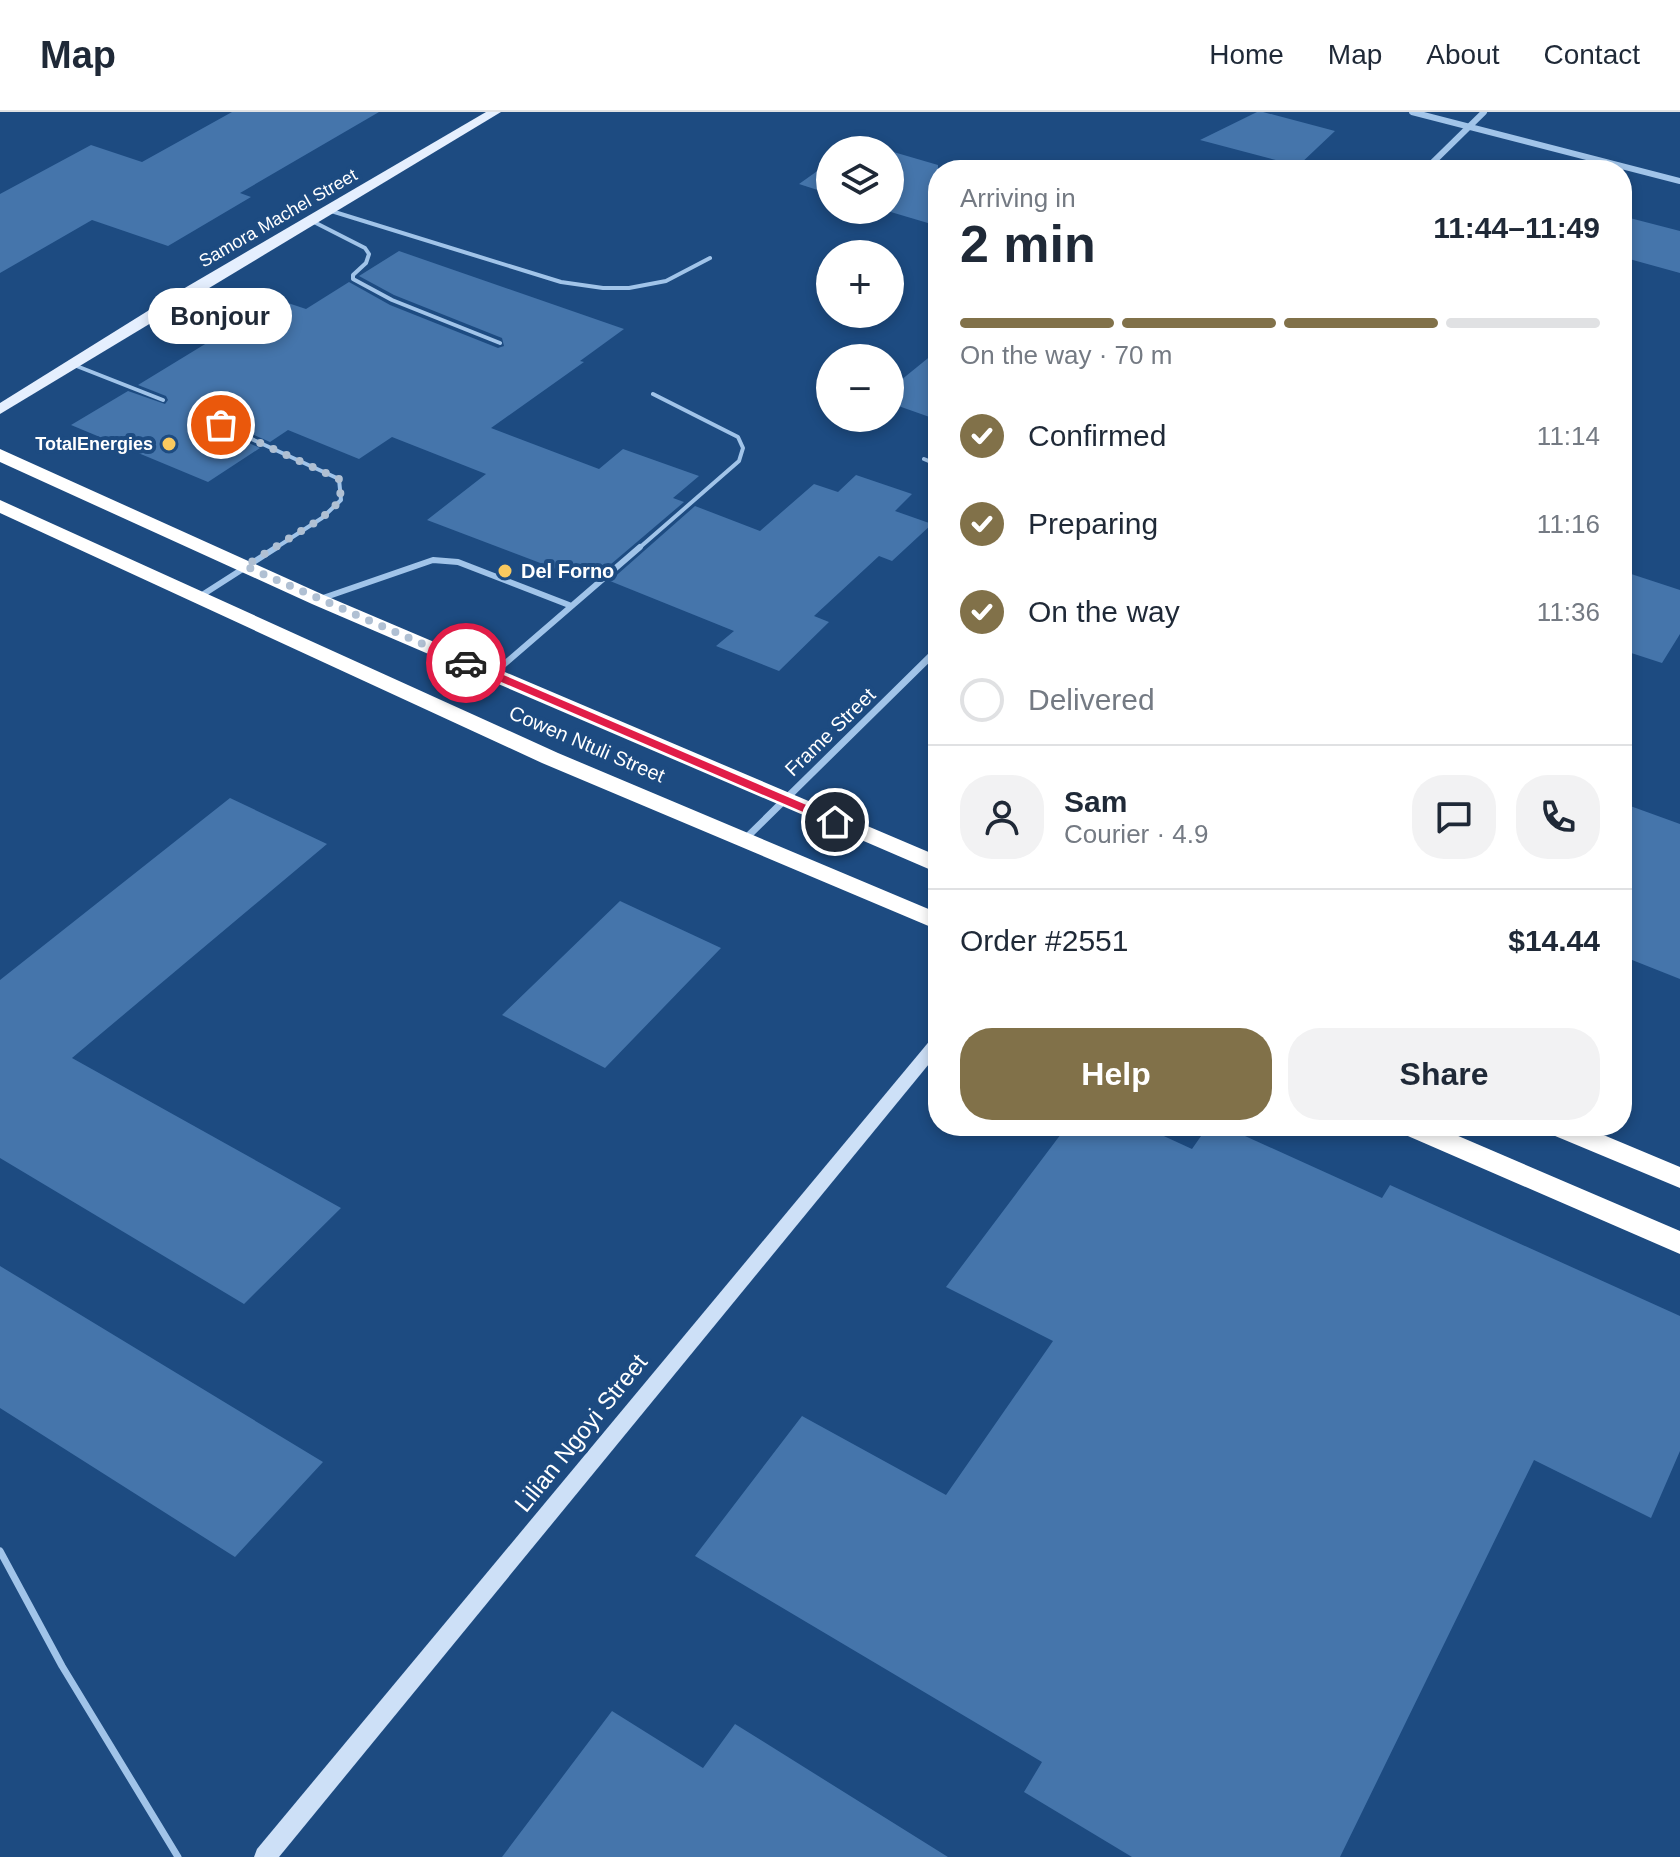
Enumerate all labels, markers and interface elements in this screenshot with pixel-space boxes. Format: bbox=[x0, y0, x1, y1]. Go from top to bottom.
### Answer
text: Map bbox=[40, 34, 116, 76]
text: Home bbox=[1209, 39, 1284, 70]
text: Map bbox=[1328, 39, 1382, 70]
text: About bbox=[1426, 39, 1500, 70]
text: Contact bbox=[1544, 39, 1640, 70]
map controls bbox=[816, 136, 904, 432]
button: layers bbox=[816, 136, 904, 224]
street label: Samora Machel Street bbox=[195, 165, 361, 271]
text: Arriving in bbox=[960, 183, 1076, 213]
text: 11:44–11:49 bbox=[1433, 211, 1600, 244]
text: 2 min bbox=[960, 215, 1096, 273]
button: + bbox=[816, 240, 904, 328]
callout: Bonjour bbox=[149, 289, 293, 345]
text: Bonjour bbox=[170, 301, 270, 331]
text: On the way · 70 m bbox=[960, 340, 1172, 370]
button: − bbox=[816, 344, 904, 432]
pin bbox=[187, 391, 255, 459]
icon: bag bbox=[199, 403, 243, 447]
icon: check bbox=[960, 414, 1004, 458]
text: Confirmed bbox=[1028, 419, 1166, 452]
text: 11:14 bbox=[1537, 421, 1600, 451]
place label: TotalEnergies bbox=[35, 434, 153, 454]
marker: TotalEnergies bbox=[160, 435, 178, 453]
icon: check bbox=[960, 502, 1004, 546]
text: Preparing bbox=[1028, 507, 1158, 540]
text: 11:16 bbox=[1537, 509, 1600, 539]
place label: Del Forno bbox=[521, 560, 614, 582]
marker: Del Forno bbox=[496, 562, 514, 580]
icon: check bbox=[960, 590, 1004, 634]
text: On the way bbox=[1028, 595, 1180, 628]
text: 11:36 bbox=[1537, 597, 1600, 627]
courier bbox=[426, 623, 506, 703]
icon: car bbox=[444, 641, 488, 685]
street label: Frame Street bbox=[780, 683, 880, 780]
text: Delivered bbox=[1028, 683, 1155, 716]
street label: Cowen Ntuli Street bbox=[506, 701, 668, 787]
button: person bbox=[960, 775, 1044, 859]
button: chat bbox=[1412, 775, 1496, 859]
button: phone bbox=[1516, 775, 1600, 859]
text: Sam bbox=[1064, 785, 1127, 818]
pin bbox=[801, 788, 869, 856]
icon: home bbox=[813, 800, 857, 844]
text: Courier · 4.9 bbox=[1064, 819, 1209, 849]
text: Order #2551 bbox=[960, 924, 1128, 957]
text: $14.44 bbox=[1508, 924, 1600, 957]
button: Help bbox=[960, 1028, 1272, 1120]
button: Share bbox=[1288, 1028, 1600, 1120]
street label: Lilian Ngoyi Street bbox=[509, 1348, 653, 1517]

